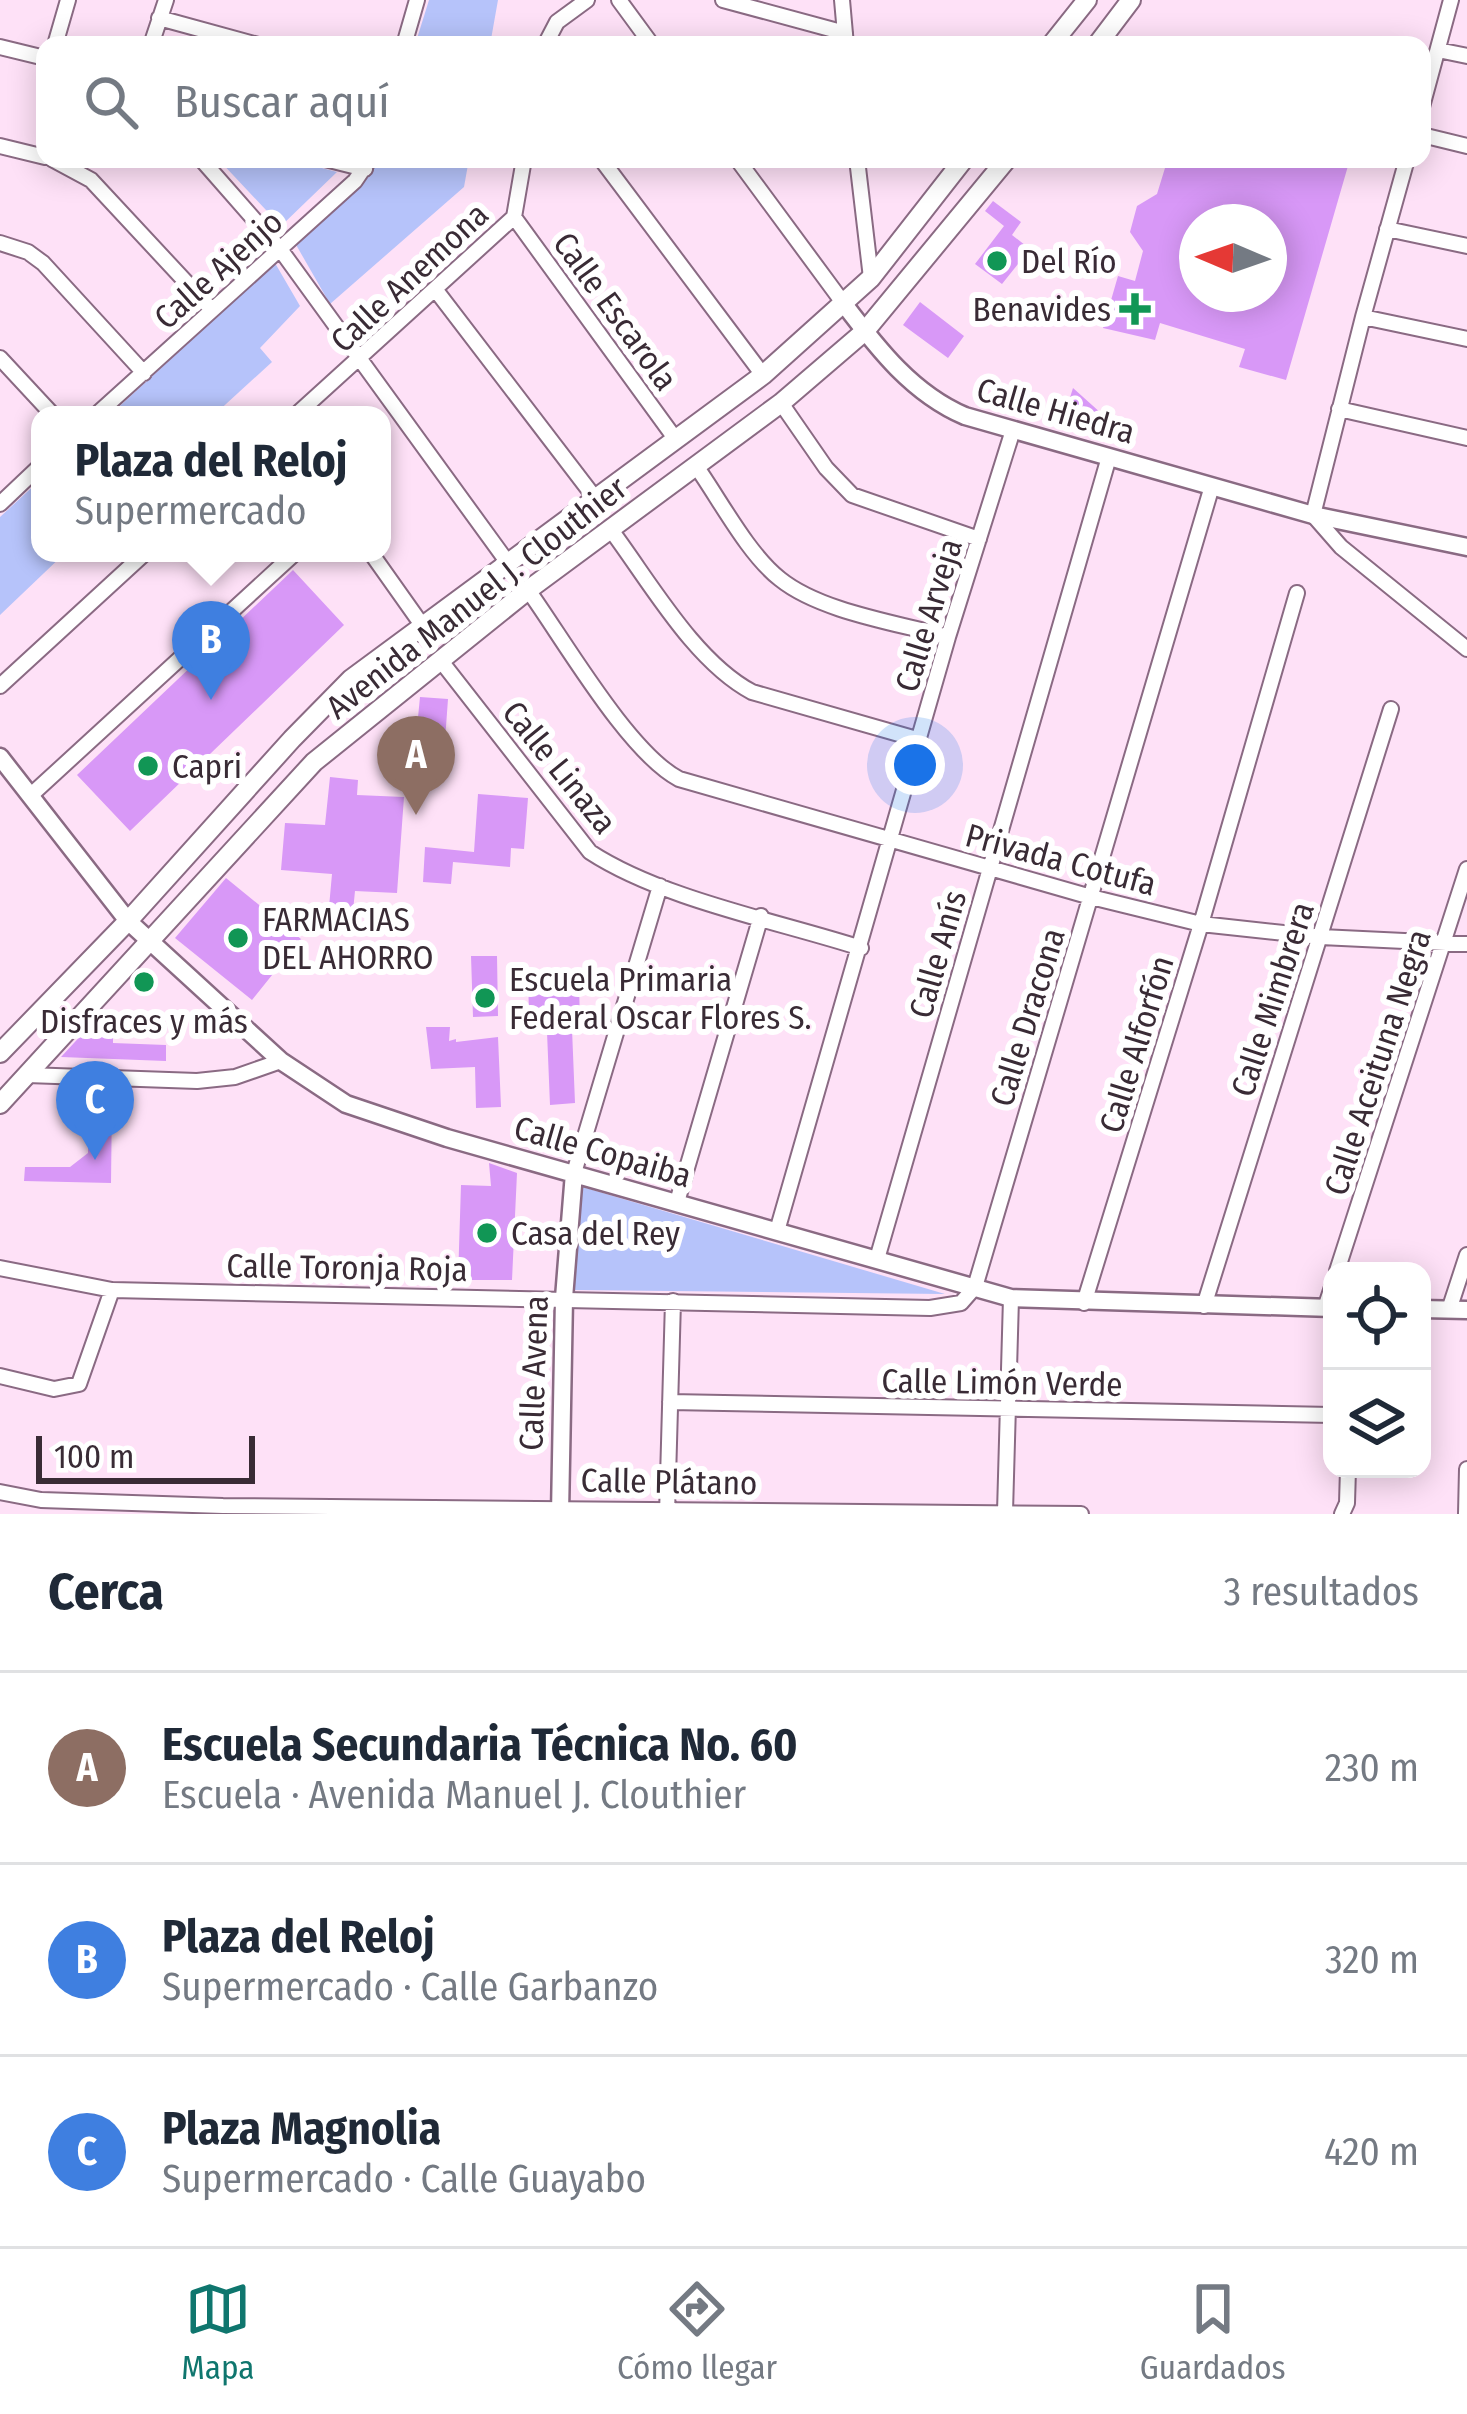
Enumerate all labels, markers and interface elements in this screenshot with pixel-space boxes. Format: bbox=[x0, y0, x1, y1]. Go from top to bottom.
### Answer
search box bbox=[36, 36, 1431, 168]
icon: search bbox=[78, 69, 144, 135]
text: Buscar aquí bbox=[174, 75, 390, 129]
street label: Calle Anemona bbox=[323, 195, 497, 361]
street label: Calle Ajenjo bbox=[146, 202, 291, 338]
north arrow bbox=[1179, 204, 1287, 312]
street label: Calle Escarola bbox=[544, 225, 686, 398]
place label: Del Río bbox=[1021, 242, 1117, 282]
marker: Del Río bbox=[984, 248, 1010, 274]
place label: Benavides bbox=[972, 290, 1111, 330]
marker: Benavides bbox=[1122, 296, 1148, 322]
street label: Calle Hiedra bbox=[972, 369, 1139, 453]
popup bbox=[31, 406, 391, 562]
text: Plaza del Reloj bbox=[75, 434, 347, 488]
street label: Avenida Manuel J. Clouthier bbox=[318, 468, 635, 728]
text: Supermercado bbox=[75, 488, 307, 534]
street label: Calle Arveja bbox=[887, 534, 971, 697]
pin: B bbox=[172, 601, 250, 700]
street label: Calle Linaza bbox=[494, 693, 625, 842]
pin: A bbox=[377, 716, 455, 815]
your location bbox=[885, 735, 945, 795]
place label: Capri bbox=[172, 747, 242, 787]
marker: Capri bbox=[135, 753, 161, 779]
street label: Privada Cotufa bbox=[961, 815, 1160, 905]
street label: Calle Anís bbox=[901, 886, 975, 1023]
street label: Calle Mimbrera bbox=[1223, 897, 1323, 1101]
place label: FARMACIAS DEL AHORRO bbox=[262, 900, 434, 978]
street label: Calle Dracona bbox=[982, 924, 1074, 1111]
street label: Calle Aceituna Negra bbox=[1316, 924, 1440, 1200]
marker: FARMACIAS DEL AHORRO bbox=[225, 925, 251, 951]
street label: Calle Alforfón bbox=[1091, 951, 1183, 1138]
place label: Escuela Primaria Federal Oscar Flores S. bbox=[509, 960, 812, 1038]
marker: Disfraces y más bbox=[131, 969, 157, 995]
marker: Escuela Primaria Federal Oscar Flores S. bbox=[472, 985, 498, 1011]
place label: Disfraces y más bbox=[40, 1002, 248, 1042]
pin: C bbox=[56, 1061, 134, 1160]
street label: Calle Copaiba bbox=[510, 1108, 696, 1196]
place label: Casa del Rey bbox=[511, 1214, 680, 1254]
marker: Casa del Rey bbox=[474, 1220, 500, 1246]
street label: Calle Toronja Roja bbox=[226, 1246, 468, 1290]
map controls bbox=[1323, 1262, 1431, 1478]
button: locate bbox=[1323, 1262, 1431, 1370]
street label: Calle Avena bbox=[511, 1295, 557, 1451]
street label: Calle Limón Verde bbox=[881, 1361, 1123, 1405]
button: layers bbox=[1323, 1370, 1431, 1478]
scale bar bbox=[36, 1430, 255, 1483]
text: 100 m bbox=[54, 1437, 134, 1477]
street label: Calle Plátano bbox=[580, 1460, 758, 1504]
text: Cerca bbox=[48, 1561, 164, 1623]
text: 3 resultados bbox=[1223, 1569, 1419, 1615]
text: Escuela Secundaria Técnica No. 60 bbox=[162, 1718, 798, 1772]
text: A bbox=[76, 1745, 98, 1791]
text: 230 m bbox=[1325, 1745, 1419, 1791]
text: Escuela · Avenida Manuel J. Clouthier bbox=[162, 1772, 746, 1818]
text: Plaza del Reloj bbox=[162, 1910, 435, 1964]
text: B bbox=[76, 1937, 98, 1983]
text: 320 m bbox=[1325, 1937, 1419, 1983]
text: Supermercado · Calle Garbanzo bbox=[162, 1964, 658, 2010]
text: Plaza Magnolia bbox=[162, 2102, 441, 2156]
text: C bbox=[77, 2129, 97, 2175]
text: 420 m bbox=[1324, 2129, 1419, 2175]
text: Supermercado · Calle Guayabo bbox=[162, 2156, 646, 2202]
tab: Mapa bbox=[181, 2276, 254, 2388]
tab: Cómo llegar bbox=[617, 2276, 777, 2388]
tab: Guardados bbox=[1140, 2276, 1286, 2388]

